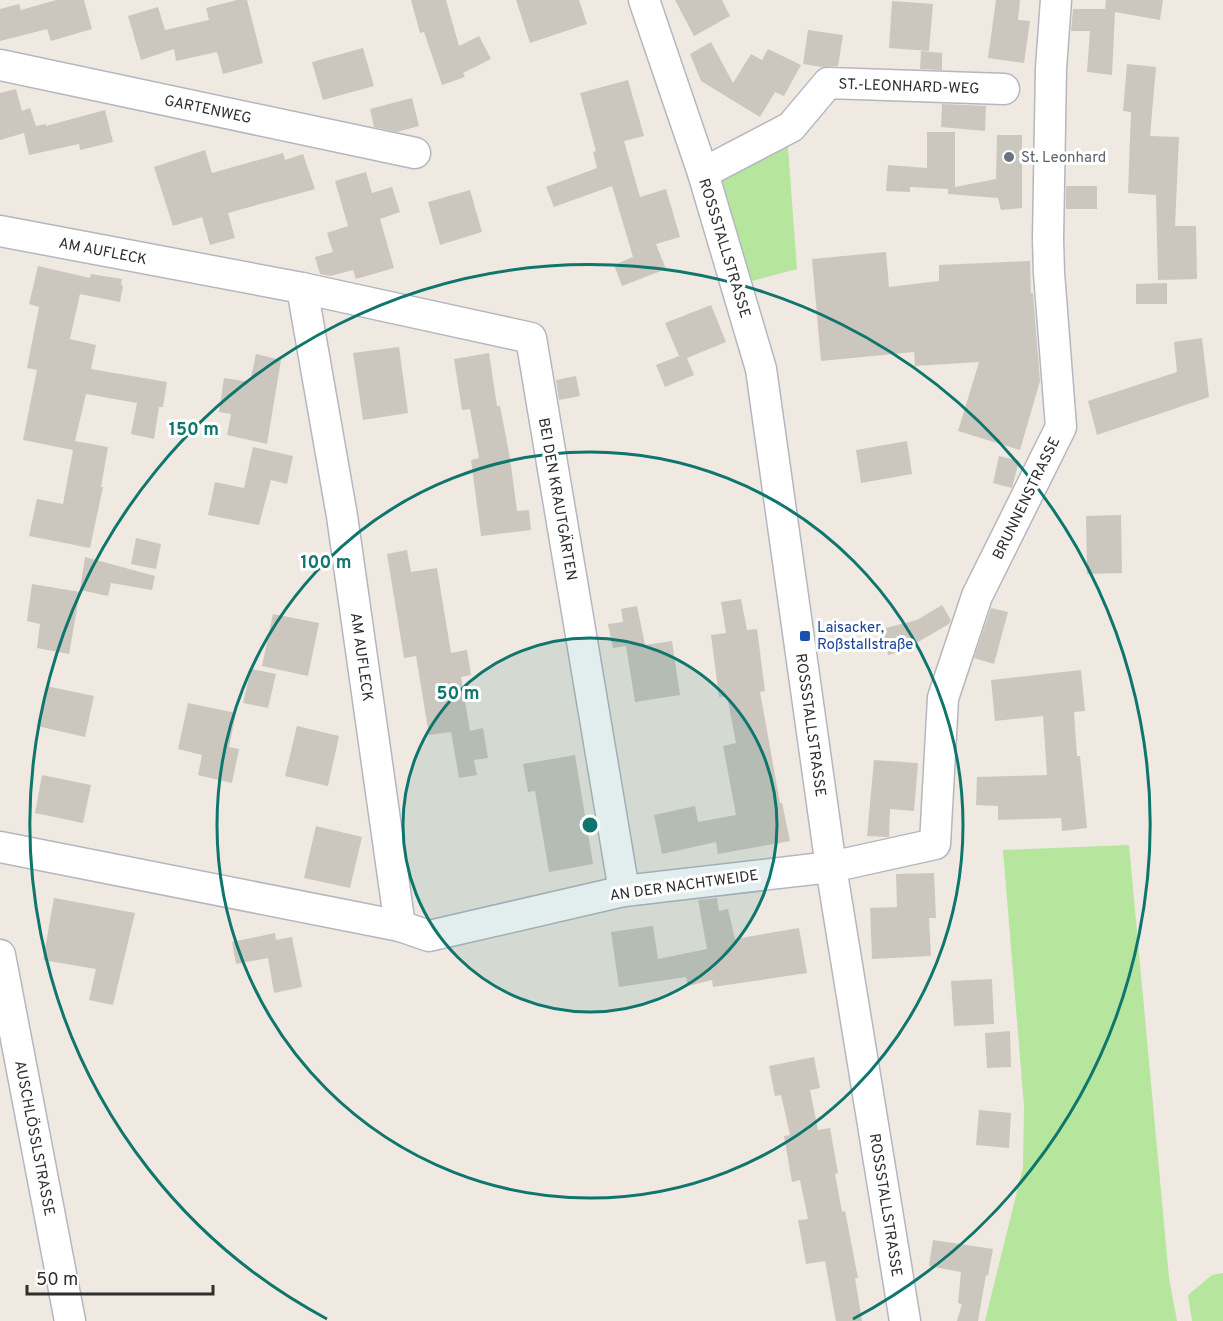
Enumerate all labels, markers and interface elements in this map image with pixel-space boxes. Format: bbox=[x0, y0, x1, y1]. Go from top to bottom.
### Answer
street label: ST.-LEONHARD-WEG bbox=[838, 76, 980, 99]
street label: GARTENWEG bbox=[162, 92, 253, 129]
place label: St. Leonhard bbox=[1021, 149, 1106, 168]
marker: St. Leonhard bbox=[1002, 150, 1016, 164]
street label: ROSSSTALLSTRASSE bbox=[693, 176, 754, 321]
street label: AM AUFLECK bbox=[57, 235, 149, 270]
street label: BEI DEN KRAUTGÄRTEN bbox=[533, 416, 581, 582]
text: 150 m bbox=[169, 419, 219, 442]
street label: BRUNNENSTRASSE bbox=[989, 434, 1065, 563]
text: 100 m bbox=[300, 552, 352, 575]
street label: AM AUFLECK bbox=[345, 612, 376, 703]
place label: Laisacker, Roßstallstraße bbox=[817, 619, 913, 655]
marker: Laisacker, Roßstallstraße bbox=[798, 629, 812, 643]
street label: ROSSSTALLSTRASSE bbox=[790, 652, 829, 798]
text: 50 m bbox=[436, 683, 480, 706]
centre of rings bbox=[580, 815, 600, 835]
street label: AN DER NACHTWEIDE bbox=[609, 867, 760, 906]
street label: AUSCHLÖSSLSTRASSE bbox=[9, 1059, 59, 1218]
street label: ROSSSTALLSTRASSE bbox=[864, 1132, 905, 1278]
scale bar bbox=[27, 1258, 213, 1296]
text: 50 m bbox=[36, 1269, 78, 1292]

